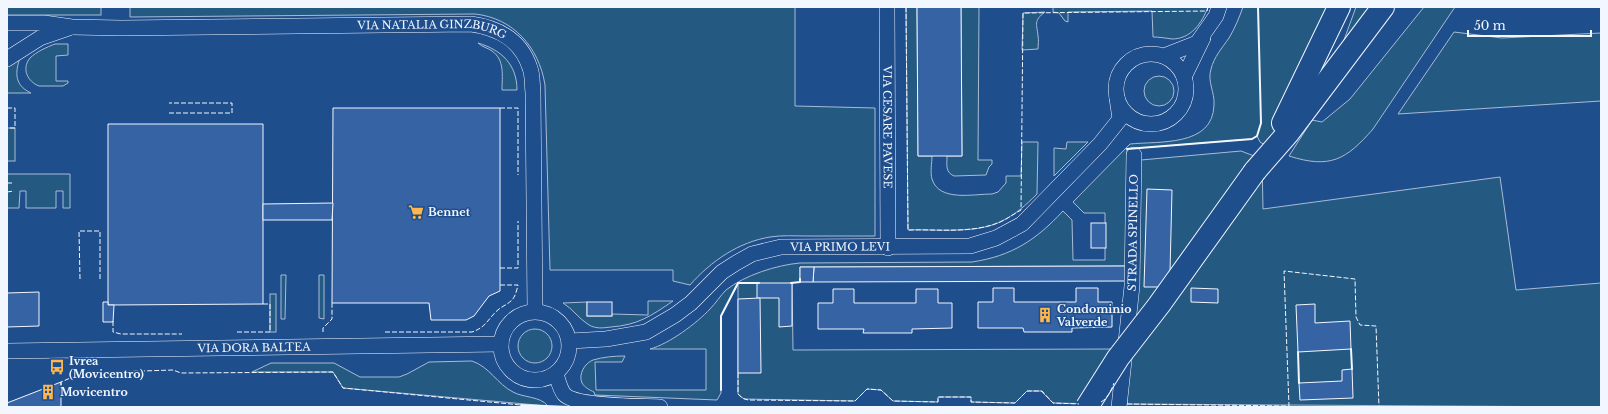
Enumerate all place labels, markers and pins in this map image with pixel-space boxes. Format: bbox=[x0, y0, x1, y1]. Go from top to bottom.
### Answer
supermarket icon: Bennet bbox=[407, 203, 425, 221]
place label: Bennet bbox=[428, 205, 471, 219]
place label: Condominio Valverde bbox=[1056, 302, 1132, 329]
building icon: Condominio Valverde bbox=[1036, 306, 1054, 324]
place label: Ivrea (Movicentro) bbox=[69, 354, 144, 381]
bus stop icon: Ivrea (Movicentro) bbox=[48, 358, 66, 376]
building icon: Movicentro bbox=[39, 383, 57, 401]
place label: Movicentro bbox=[60, 385, 128, 399]

